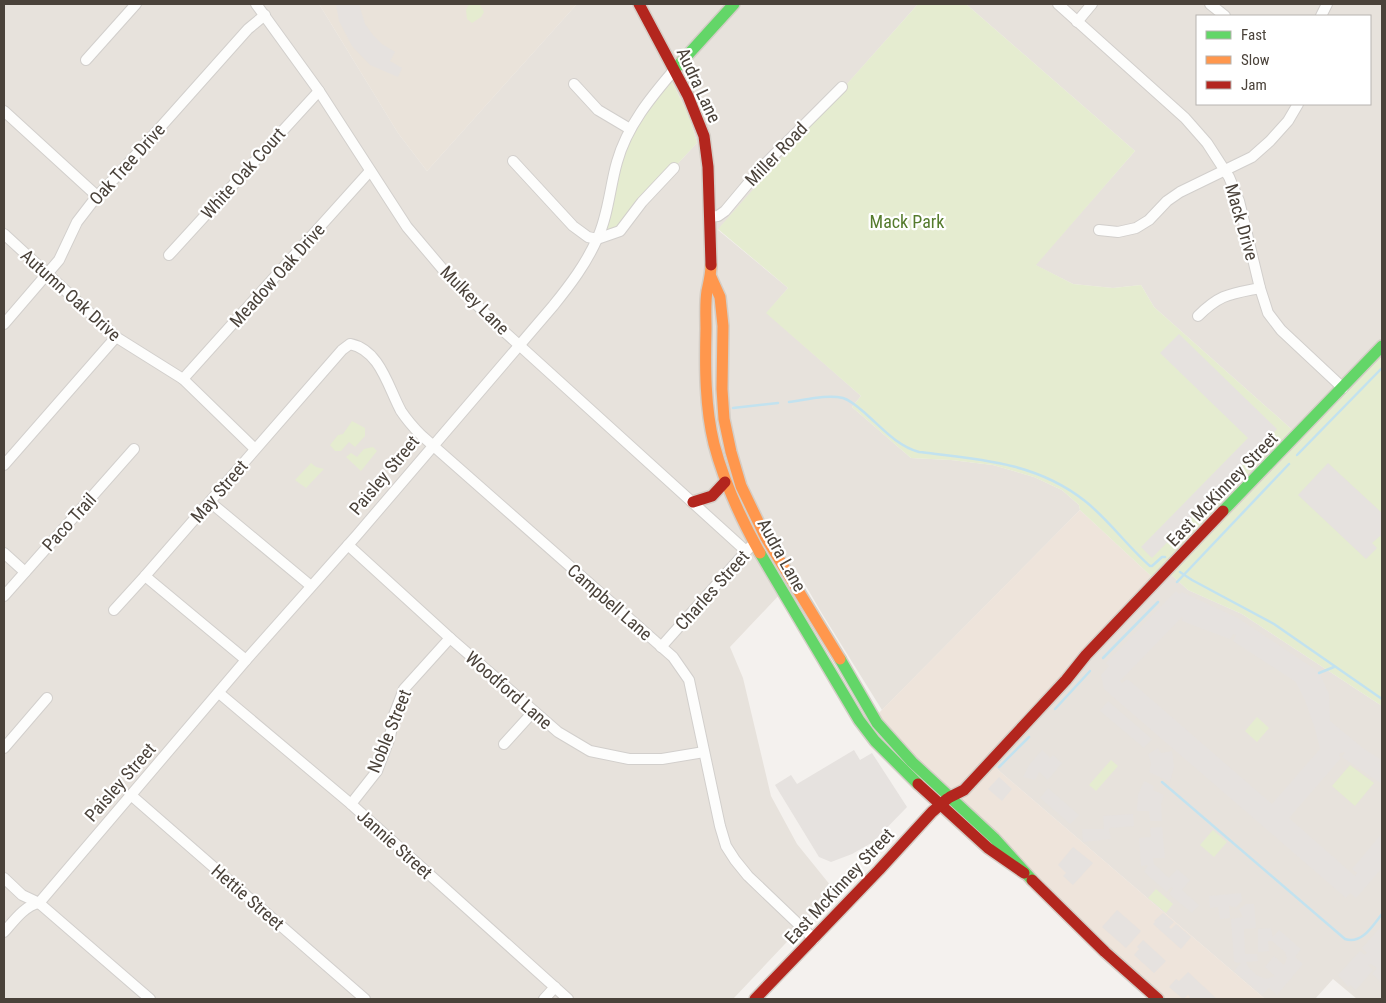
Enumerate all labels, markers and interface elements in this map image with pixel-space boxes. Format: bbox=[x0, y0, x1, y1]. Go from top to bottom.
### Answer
legend bbox=[1196, 15, 1371, 105]
text: Fast bbox=[1241, 26, 1266, 44]
street label: Audra Lane bbox=[673, 44, 725, 126]
text: Slow bbox=[1241, 51, 1270, 69]
text: Jam bbox=[1241, 76, 1267, 94]
street label: Miller Road bbox=[741, 118, 811, 190]
street label: Oak Tree Drive bbox=[85, 119, 169, 209]
street label: White Oak Court bbox=[197, 123, 289, 223]
street label: Mack Drive bbox=[1221, 181, 1263, 263]
park label: Mack Park bbox=[870, 211, 944, 232]
street label: Meadow Oak Drive bbox=[225, 219, 329, 331]
street label: Autumn Oak Drive bbox=[17, 245, 125, 345]
street label: Mulkey Lane bbox=[436, 261, 514, 339]
street label: East McKinney Street bbox=[1162, 428, 1282, 550]
street label: Paisley Street bbox=[345, 431, 423, 519]
street label: May Street bbox=[186, 455, 252, 527]
street label: Paco Trail bbox=[38, 489, 100, 555]
street label: Audra Lane bbox=[753, 515, 811, 595]
street label: Charles Street bbox=[671, 546, 753, 634]
street label: Campbell Lane bbox=[563, 560, 657, 644]
street label: Woodford Lane bbox=[461, 647, 557, 733]
street label: Noble Street bbox=[363, 686, 415, 776]
street label: Paisley Street bbox=[80, 738, 160, 826]
street label: Jannie Street bbox=[353, 805, 437, 883]
street label: East McKinney Street bbox=[780, 824, 898, 948]
street label: Hettie Street bbox=[207, 860, 289, 934]

